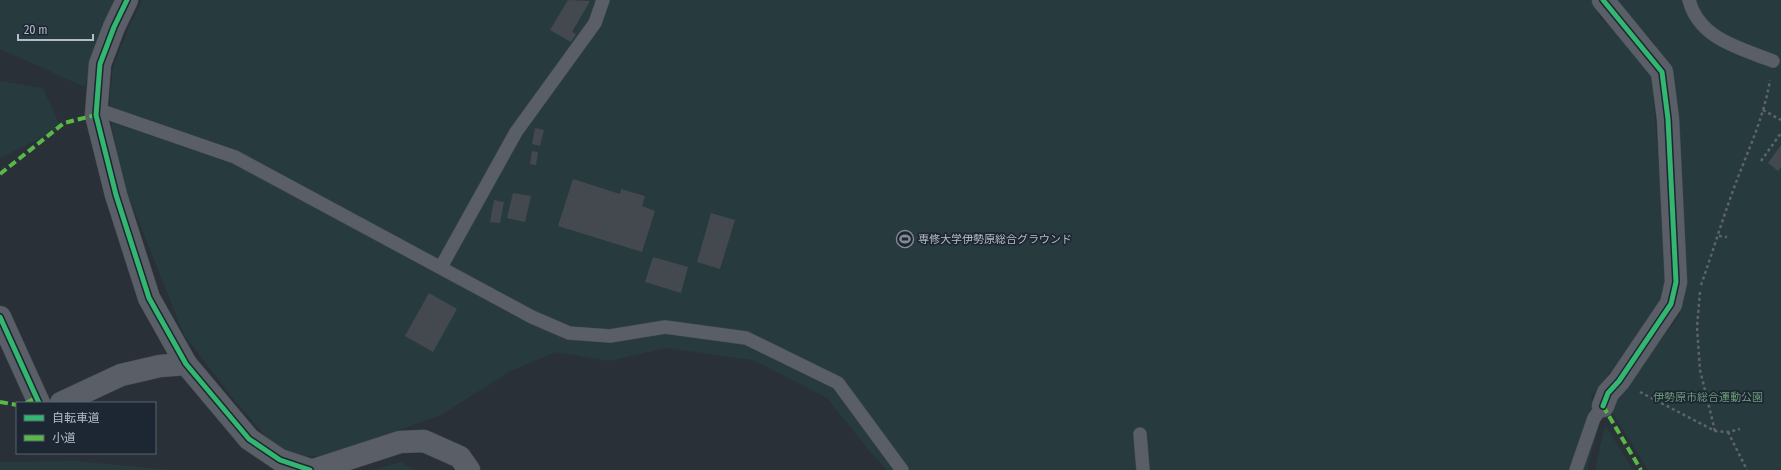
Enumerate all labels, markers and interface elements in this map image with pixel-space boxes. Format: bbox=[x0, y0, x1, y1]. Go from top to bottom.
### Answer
scale bar bbox=[18, 16, 93, 42]
text: 20 m bbox=[24, 23, 48, 37]
sports icon: 専修大学伊勢原総合グラウンド bbox=[895, 229, 915, 249]
place label: 専修大学伊勢原総合グラウンド bbox=[918, 233, 1072, 246]
park label: 伊勢原市総合運動公園 bbox=[1653, 391, 1763, 404]
legend bbox=[16, 402, 156, 454]
text: 自転車道 bbox=[52, 411, 100, 425]
text: 小道 bbox=[52, 431, 76, 445]

